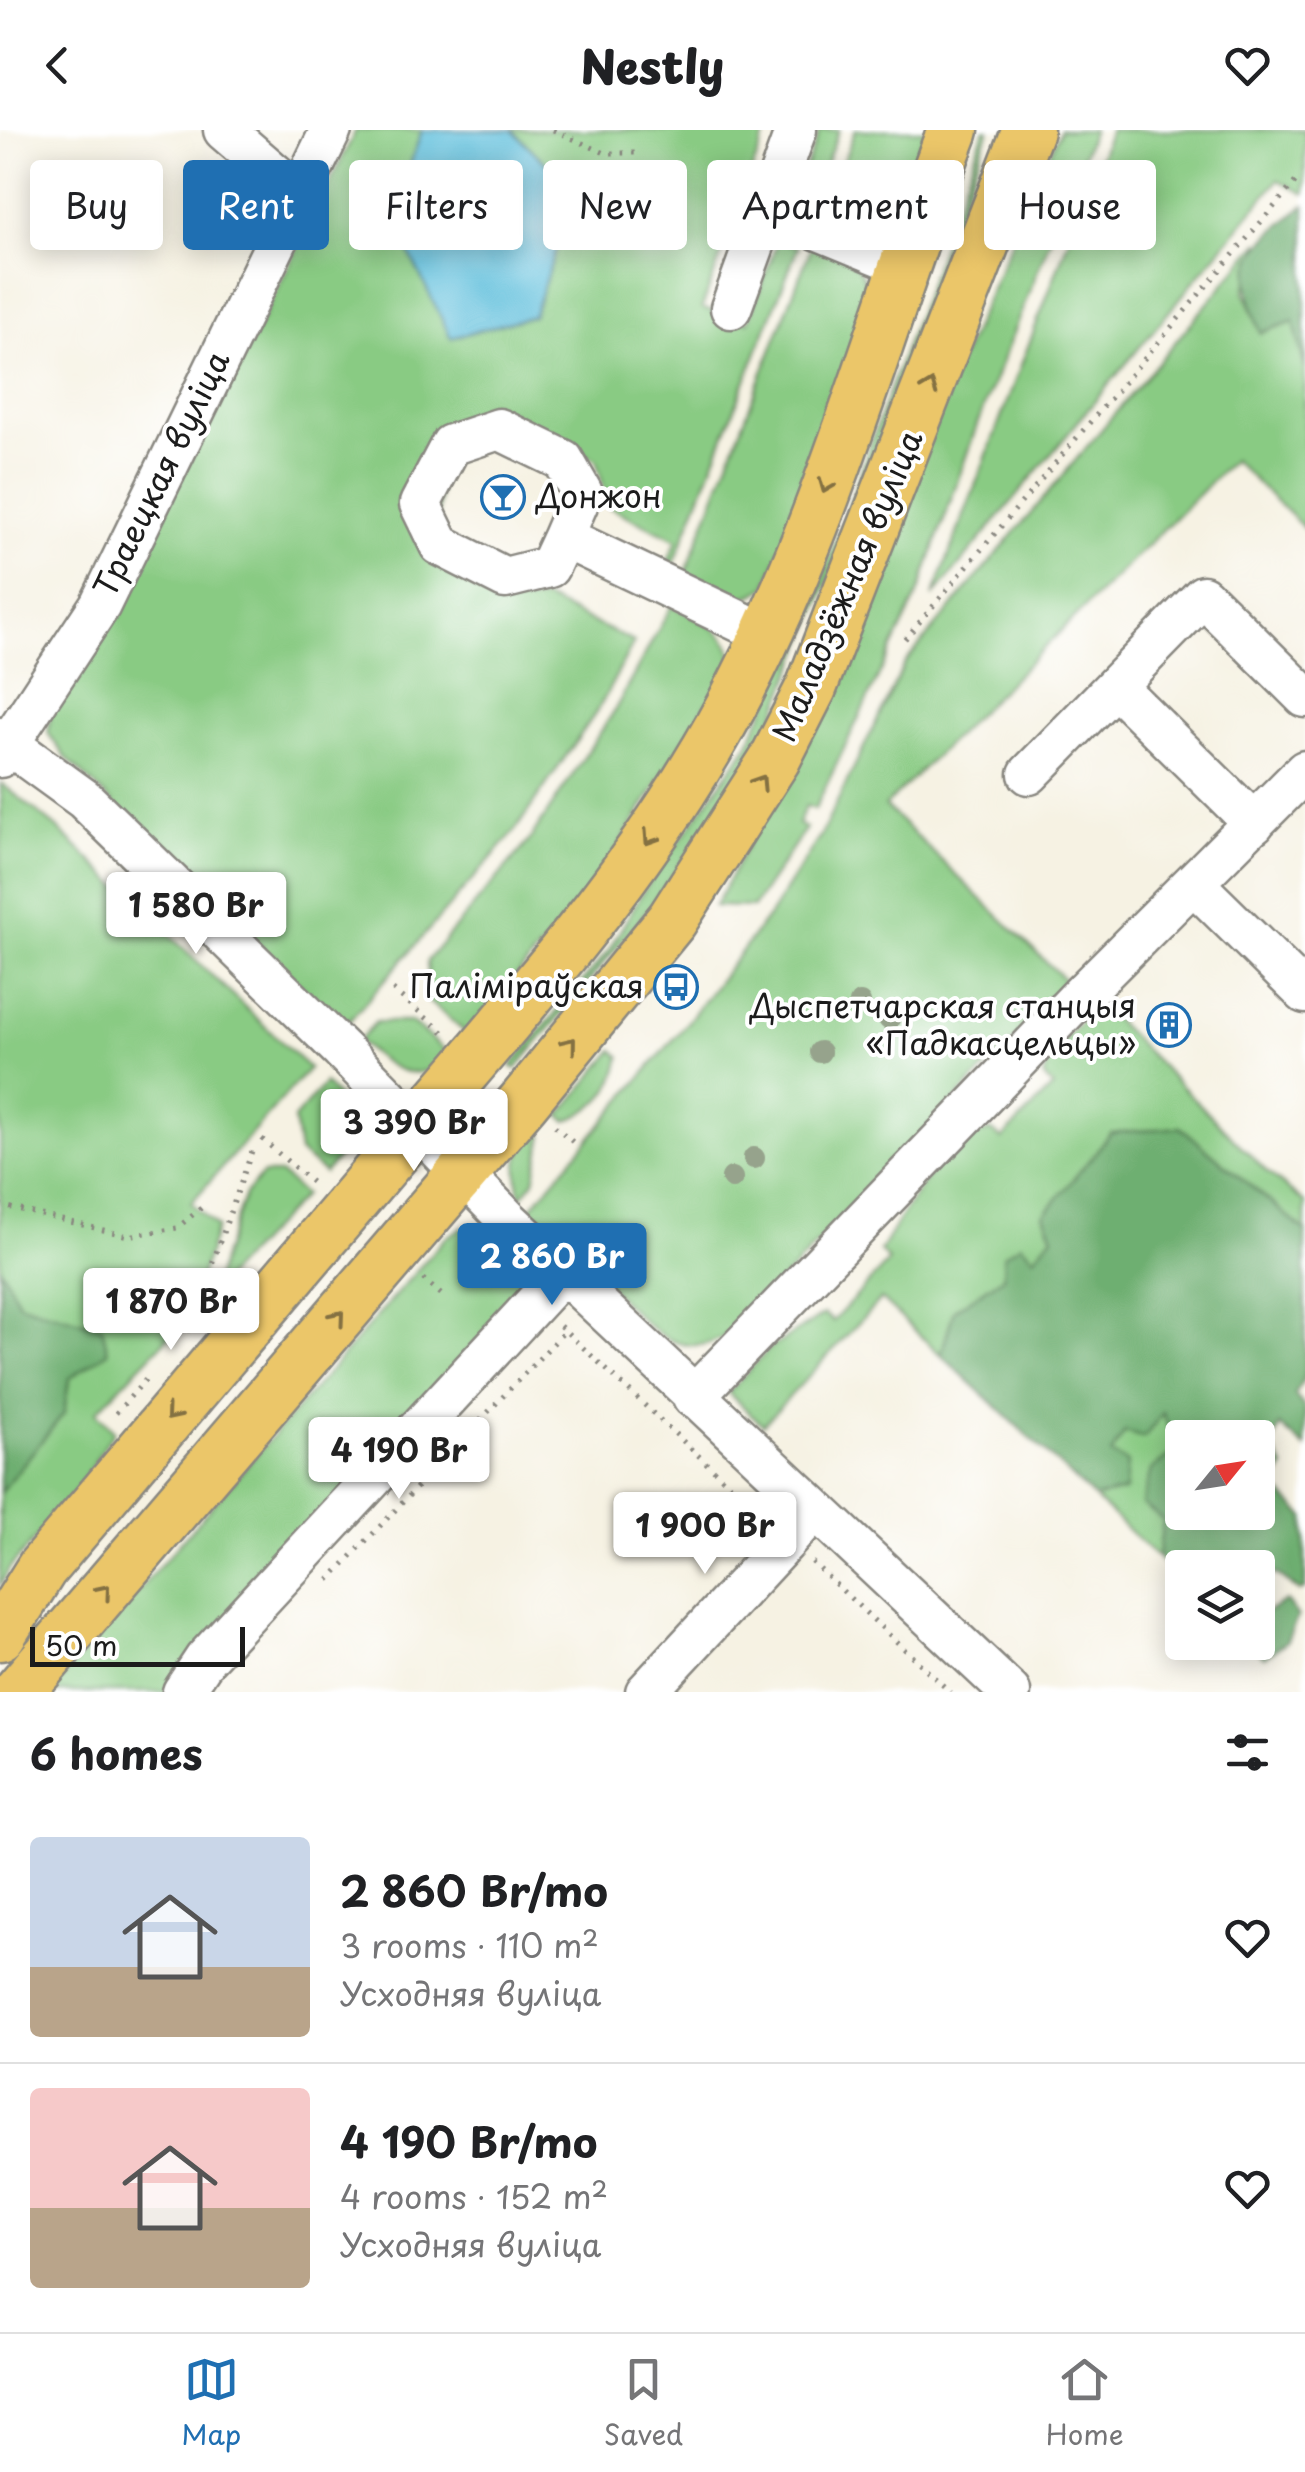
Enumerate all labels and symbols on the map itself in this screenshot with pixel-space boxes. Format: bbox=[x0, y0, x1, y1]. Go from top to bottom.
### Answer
street label: Траецкая вуліца bbox=[80, 342, 241, 604]
one-way arrow bbox=[919, 380, 939, 397]
street label: Маладзёжная вуліца bbox=[759, 422, 934, 748]
place label: Донжон bbox=[535, 471, 662, 519]
bar icon: Донжон bbox=[480, 474, 526, 520]
one-way arrow bbox=[818, 476, 838, 493]
one-way arrow bbox=[748, 774, 767, 792]
one-way arrow bbox=[644, 827, 663, 845]
pin: 1 580 Br bbox=[93, 872, 299, 957]
place label: Паліміраўская bbox=[410, 961, 644, 1009]
bus stop icon: Паліміраўская bbox=[653, 964, 699, 1010]
place label: Дыспетчарская станцыя «Падкасцельцы» bbox=[749, 981, 1136, 1066]
building icon: Дыспетчарская станцыя «Падкасцельцы» bbox=[1146, 1002, 1192, 1048]
one-way arrow bbox=[558, 1038, 576, 1056]
pin: 3 390 Br bbox=[311, 1089, 517, 1174]
pin: 2 860 Br bbox=[449, 1223, 655, 1308]
pin: 1 870 Br bbox=[68, 1268, 274, 1353]
one-way arrow bbox=[326, 1311, 344, 1329]
one-way arrow bbox=[166, 1402, 184, 1421]
pin: 4 190 Br bbox=[296, 1417, 502, 1502]
north arrow bbox=[1165, 1420, 1275, 1530]
pin: 1 900 Br bbox=[602, 1492, 808, 1577]
one-way arrow bbox=[92, 1584, 110, 1602]
scale bar bbox=[30, 1622, 245, 1666]

